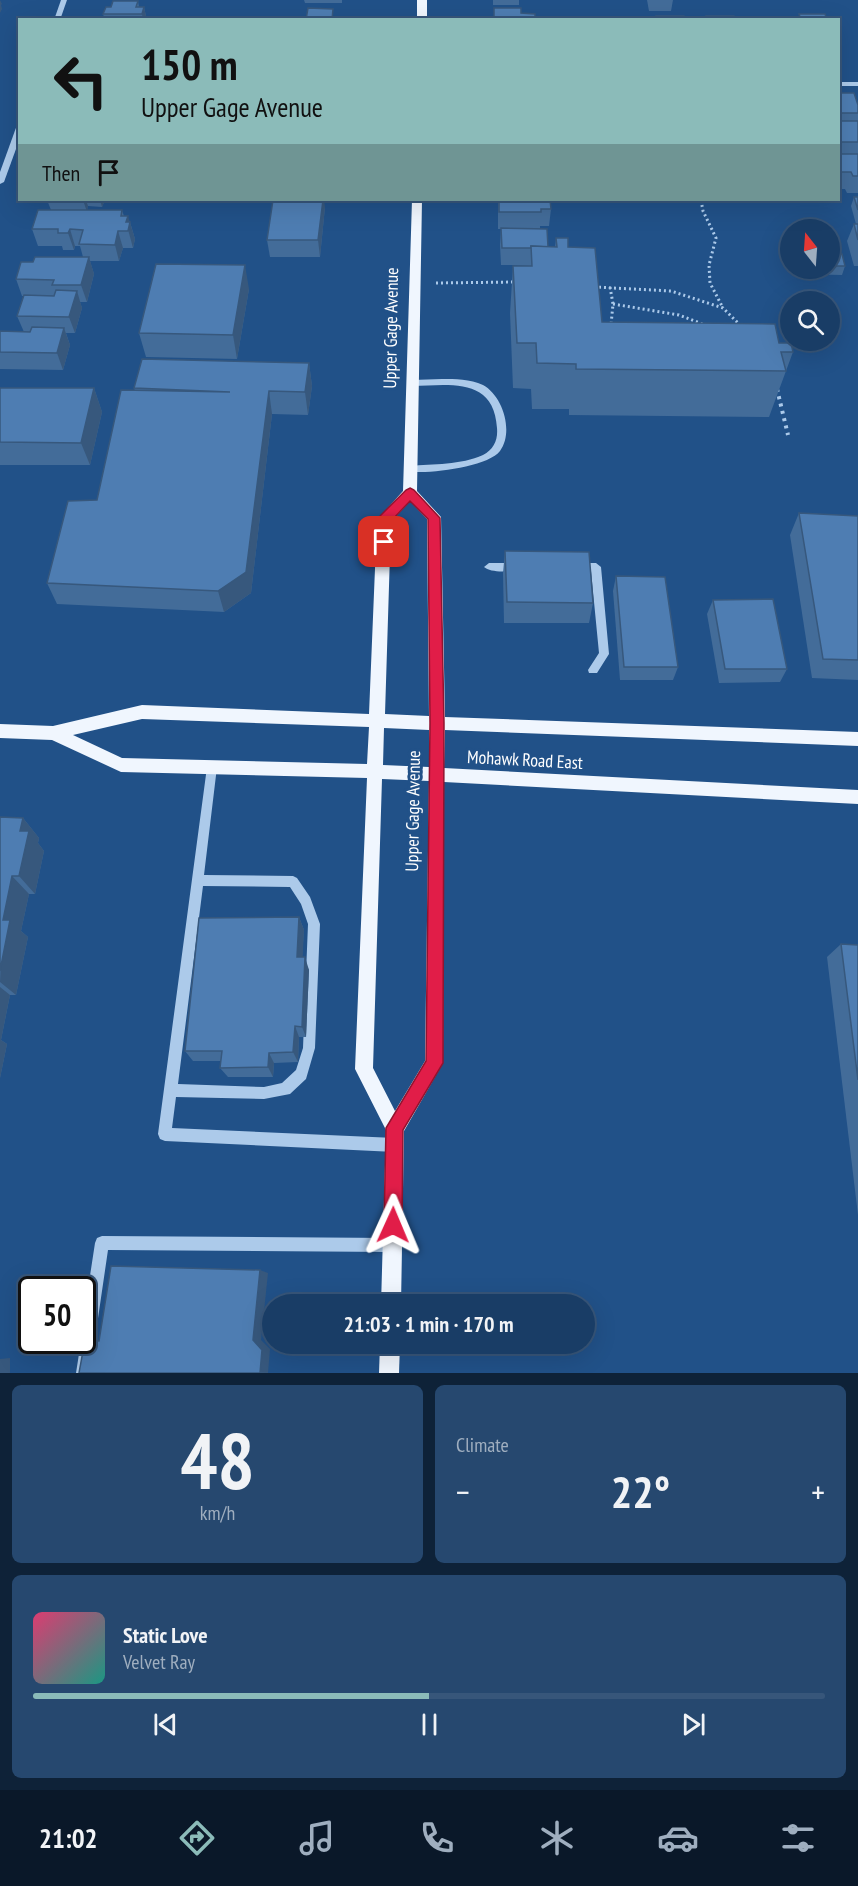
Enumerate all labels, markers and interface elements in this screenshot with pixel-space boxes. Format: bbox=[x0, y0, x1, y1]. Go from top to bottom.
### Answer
text: 150 m bbox=[141, 37, 238, 92]
icon: left bbox=[42, 42, 120, 120]
text: Upper Gage Avenue bbox=[141, 90, 323, 124]
icon: arrive bbox=[92, 156, 125, 189]
text: Then bbox=[42, 159, 80, 187]
north arrow bbox=[780, 219, 840, 279]
map controls bbox=[780, 219, 840, 351]
street label: Upper Gage Avenue bbox=[378, 267, 403, 389]
button: search bbox=[780, 291, 840, 351]
pin bbox=[358, 516, 409, 567]
icon: arrive bbox=[367, 525, 400, 558]
street label: Mohawk Road East bbox=[467, 745, 584, 774]
street label: Upper Gage Avenue bbox=[400, 750, 425, 872]
position arrow bbox=[361, 1193, 425, 1257]
speed limit sign: 50 bbox=[18, 1276, 96, 1354]
text: 21:03 · 1 min · 170 m bbox=[343, 1310, 514, 1338]
text: 48 bbox=[180, 1410, 255, 1511]
text: Climate bbox=[456, 1432, 509, 1458]
text: 22° bbox=[611, 1462, 670, 1520]
text: − bbox=[456, 1470, 470, 1513]
text: + bbox=[811, 1470, 825, 1513]
text: km/h bbox=[200, 1500, 235, 1526]
text: Static Love bbox=[123, 1621, 208, 1649]
text: Velvet Ray bbox=[123, 1649, 195, 1675]
icon: previous bbox=[149, 1708, 182, 1741]
icon: pause bbox=[413, 1708, 446, 1741]
icon: next bbox=[677, 1708, 710, 1741]
icon: directions bbox=[176, 1817, 218, 1859]
icon: music bbox=[296, 1817, 338, 1859]
icon: phone bbox=[416, 1817, 458, 1859]
icon: climate bbox=[536, 1817, 578, 1859]
icon: car bbox=[657, 1817, 699, 1859]
icon: filters bbox=[777, 1817, 819, 1859]
text: 21:02 bbox=[39, 1821, 98, 1855]

